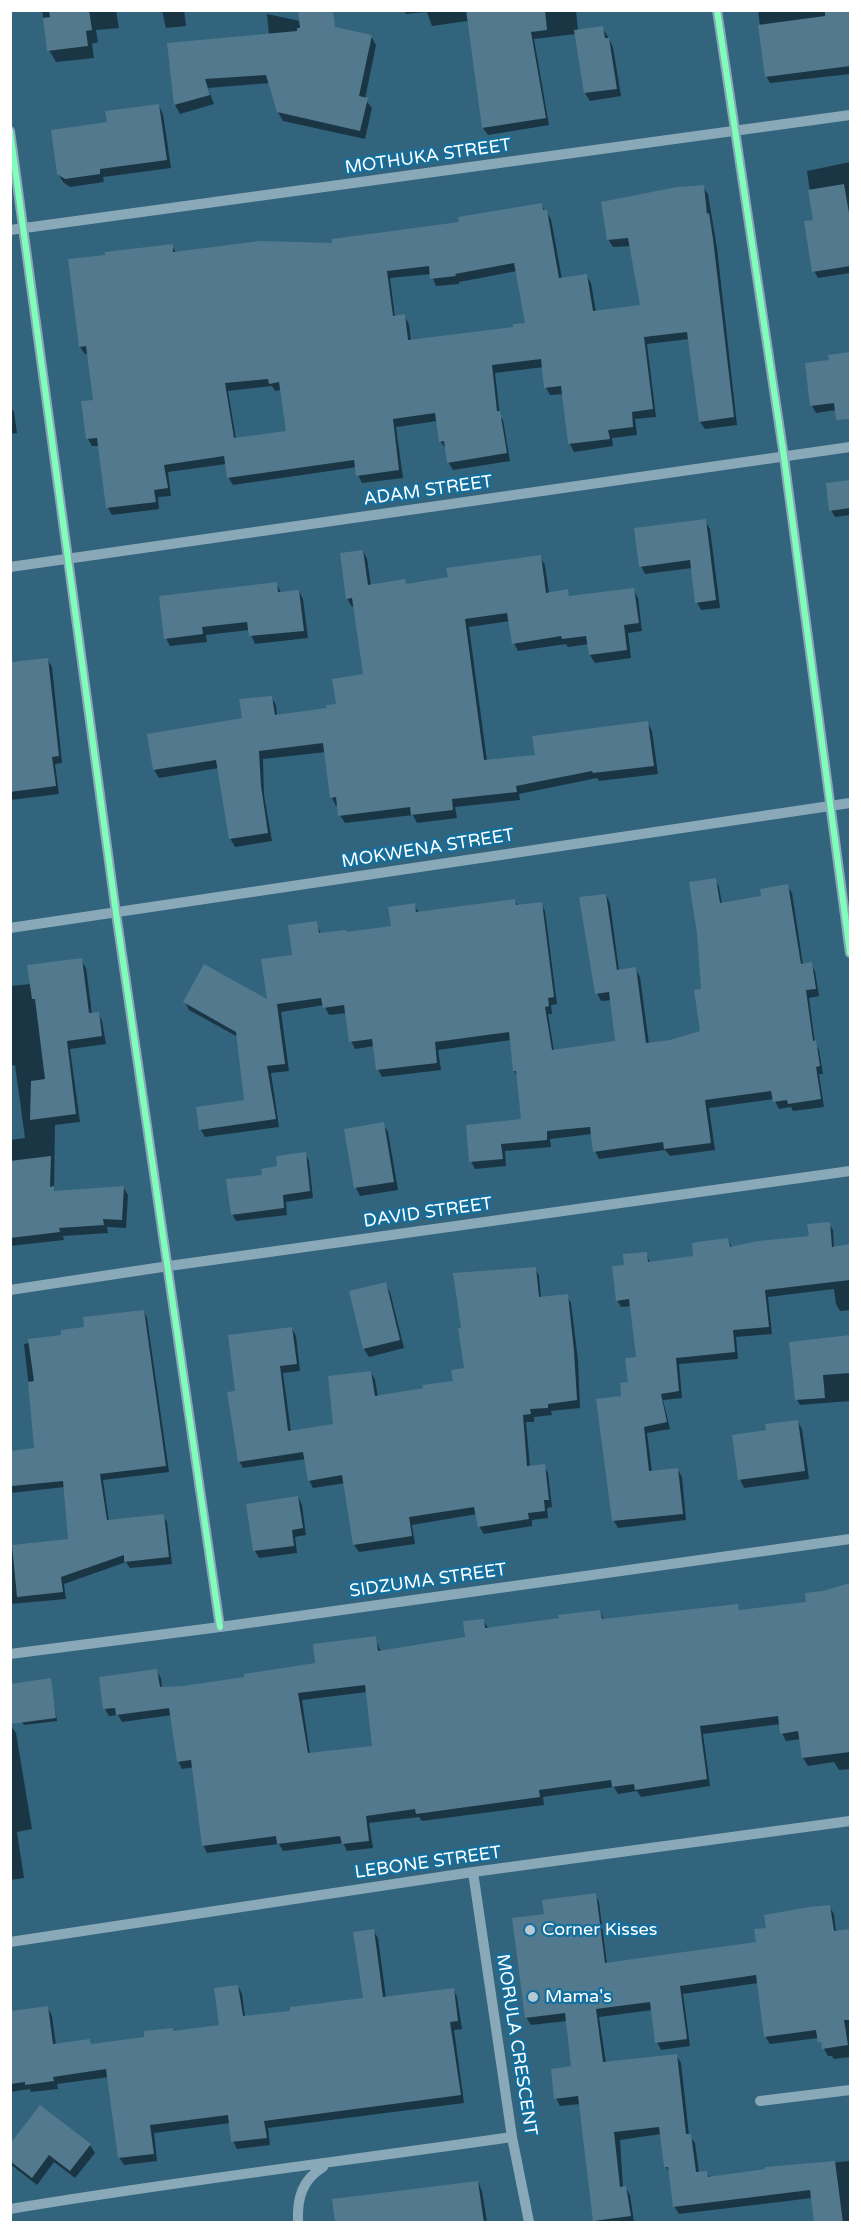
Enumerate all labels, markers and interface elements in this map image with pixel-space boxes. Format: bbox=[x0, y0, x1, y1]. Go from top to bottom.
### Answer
street label: MOTHUKA STREET bbox=[343, 135, 513, 179]
street label: ADAM STREET bbox=[362, 471, 494, 511]
street label: MOKWENA STREET bbox=[340, 825, 516, 873]
street label: DAVID STREET bbox=[362, 1193, 494, 1233]
street label: SIDZUMA STREET bbox=[348, 1559, 508, 1603]
street label: LEBONE STREET bbox=[353, 1842, 503, 1884]
place label: Corner Kisses bbox=[542, 1919, 657, 1941]
marker: Corner Kisses bbox=[523, 1923, 537, 1937]
street label: MORULA CRESCENT bbox=[491, 1952, 541, 2138]
place label: Mama's bbox=[545, 1986, 612, 2008]
marker: Mama's bbox=[526, 1990, 540, 2004]

